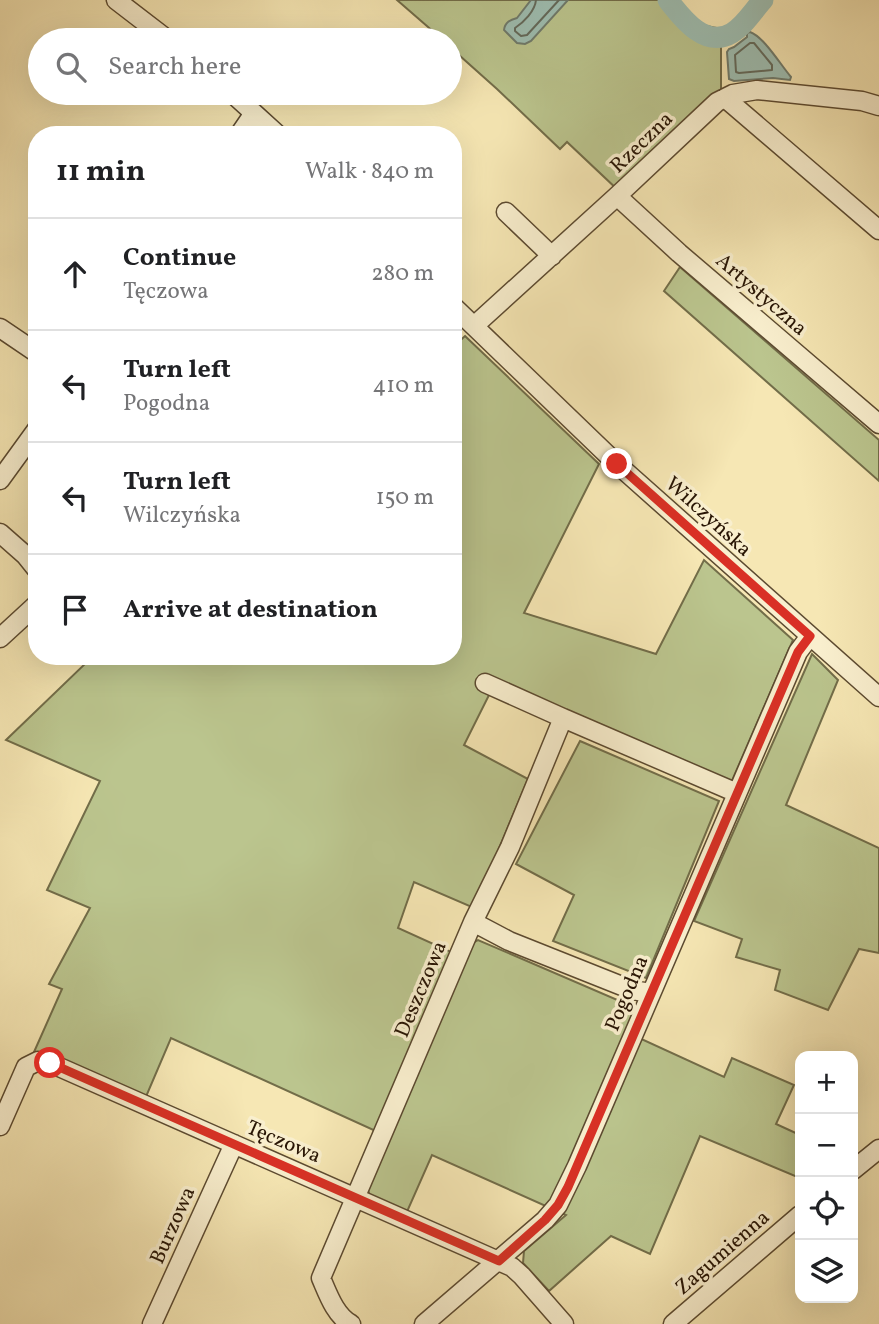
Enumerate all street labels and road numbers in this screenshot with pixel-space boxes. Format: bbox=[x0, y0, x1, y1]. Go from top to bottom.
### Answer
street label: Rzeczna bbox=[604, 106, 680, 181]
street label: Artystyczna bbox=[709, 247, 813, 343]
street label: Wilczyńska bbox=[658, 470, 758, 564]
street label: Deszczowa bbox=[388, 937, 455, 1042]
street label: Pogodna bbox=[598, 951, 656, 1036]
street label: Tęczowa bbox=[242, 1114, 325, 1171]
street label: Burzowa bbox=[143, 1182, 203, 1269]
street label: Zagumienna bbox=[669, 1204, 777, 1302]

